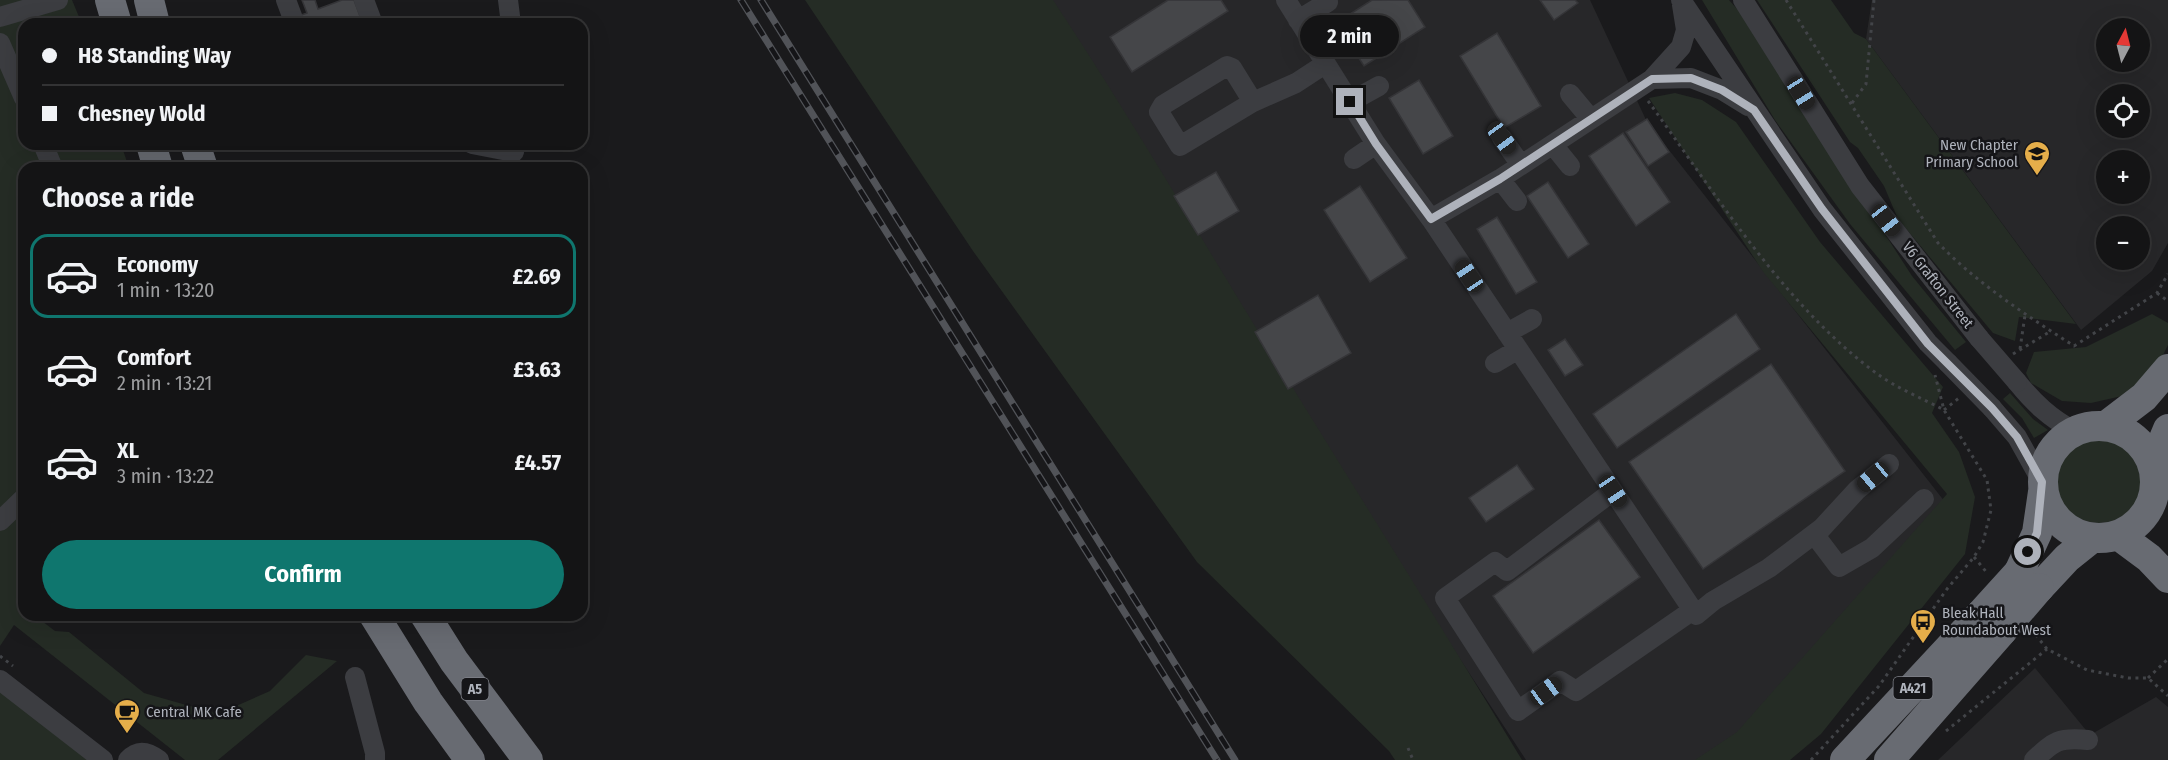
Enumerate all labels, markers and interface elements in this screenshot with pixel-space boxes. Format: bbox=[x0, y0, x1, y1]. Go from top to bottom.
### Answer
callout: 2 min bbox=[1300, 15, 1400, 57]
north arrow bbox=[2096, 18, 2150, 72]
map controls bbox=[2096, 18, 2150, 270]
text: 2 min bbox=[1327, 24, 1372, 48]
text: H8 Standing Way bbox=[78, 42, 231, 69]
car bbox=[1784, 73, 1818, 113]
button: locate bbox=[2096, 84, 2150, 138]
route end bbox=[1336, 88, 1363, 115]
text: Chesney Wold bbox=[78, 100, 206, 127]
car bbox=[1484, 118, 1520, 158]
place label: New Chapter Primary School bbox=[1926, 136, 2019, 171]
school or university icon: New Chapter Primary School bbox=[2022, 139, 2052, 177]
button: + bbox=[2096, 150, 2150, 204]
text: Choose a ride bbox=[42, 182, 194, 214]
car bbox=[1868, 200, 1904, 240]
button: − bbox=[2096, 216, 2150, 270]
street label: V6 Grafton Street bbox=[1899, 238, 1977, 332]
icon: car bbox=[45, 249, 99, 303]
text: Economy bbox=[117, 251, 198, 278]
car bbox=[1451, 256, 1487, 296]
text: £2.69 bbox=[513, 263, 561, 290]
text: 1 min · 13:20 bbox=[117, 278, 214, 302]
icon: car bbox=[45, 342, 99, 396]
text: Comfort bbox=[117, 344, 191, 371]
text: £3.63 bbox=[513, 356, 561, 383]
text: 2 min · 13:21 bbox=[117, 371, 212, 395]
icon: car bbox=[45, 435, 99, 489]
text: XL bbox=[117, 437, 139, 464]
text: £4.57 bbox=[514, 449, 561, 476]
car bbox=[1853, 459, 1893, 495]
text: 3 min · 13:22 bbox=[117, 464, 214, 488]
car bbox=[1595, 471, 1631, 511]
route start bbox=[2014, 538, 2041, 565]
button: Confirm bbox=[42, 540, 564, 609]
place label: Bleak Hall Roundabout West bbox=[1942, 604, 2051, 639]
bus stop icon: Bleak Hall Roundabout West bbox=[1908, 607, 1938, 645]
car bbox=[1526, 673, 1566, 709]
road number: A421 bbox=[1894, 677, 1932, 699]
road number: A5 bbox=[462, 678, 488, 700]
cafe icon: Central MK Cafe bbox=[112, 697, 142, 735]
place label: Central MK Cafe bbox=[146, 703, 242, 721]

